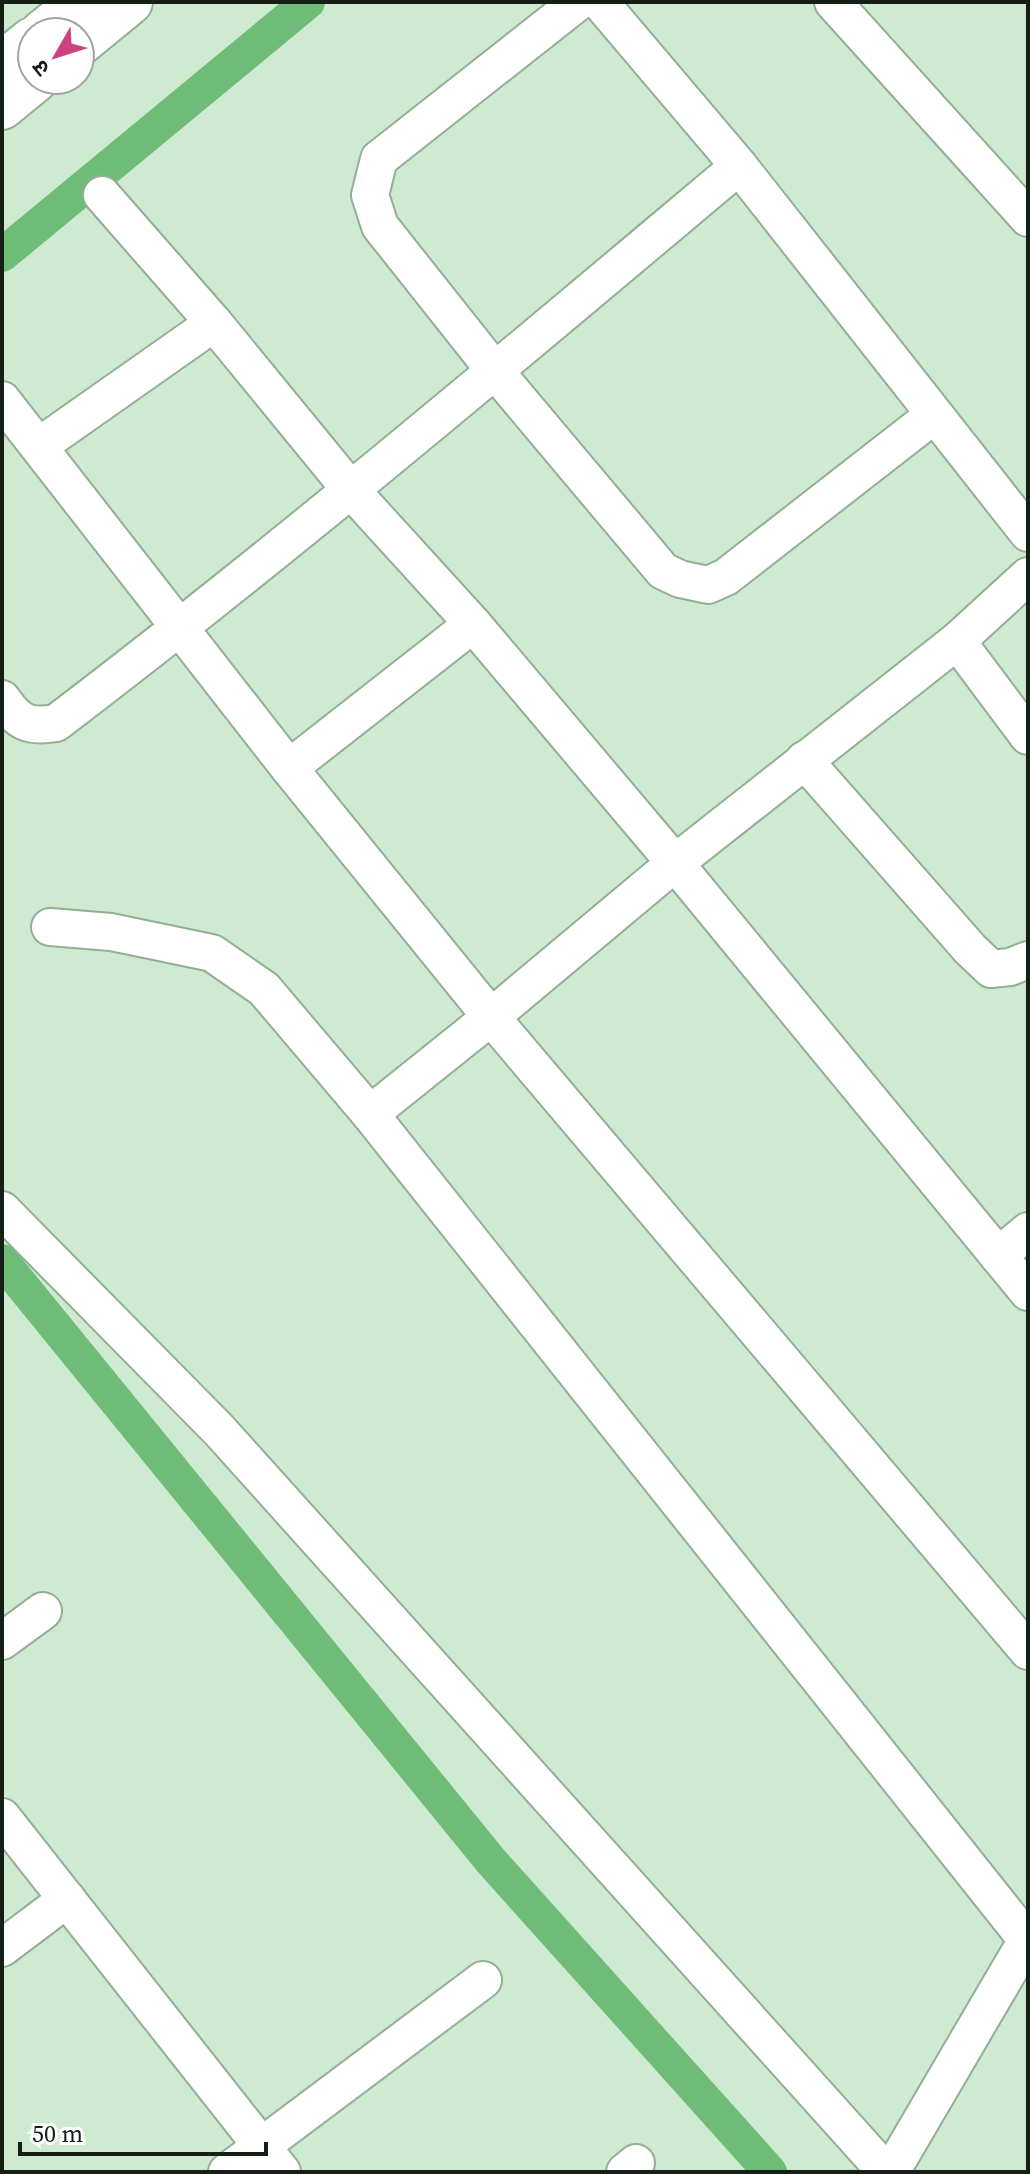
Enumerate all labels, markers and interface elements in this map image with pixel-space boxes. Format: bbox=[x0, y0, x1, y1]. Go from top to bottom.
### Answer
north arrow bbox=[16, 16, 96, 96]
text: उ bbox=[24, 53, 56, 83]
scale bar bbox=[20, 2106, 266, 2156]
text: 50 m bbox=[32, 2117, 83, 2150]

